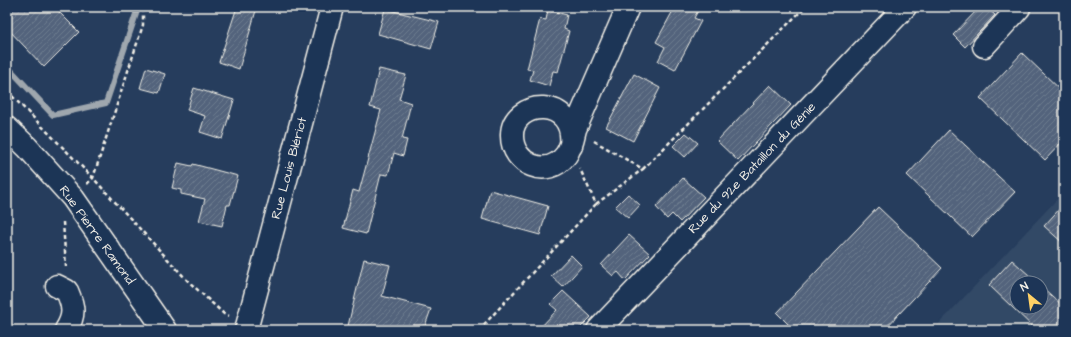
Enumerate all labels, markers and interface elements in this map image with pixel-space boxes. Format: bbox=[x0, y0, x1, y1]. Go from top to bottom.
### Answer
street label: Rue du 92e Bataillon du Génie bbox=[684, 98, 820, 238]
street label: Rue Louis Blériot bbox=[267, 114, 311, 221]
street label: Rue Pierre Ramond bbox=[55, 182, 139, 288]
north arrow bbox=[1009, 275, 1049, 315]
text: N bbox=[1018, 278, 1031, 295]

